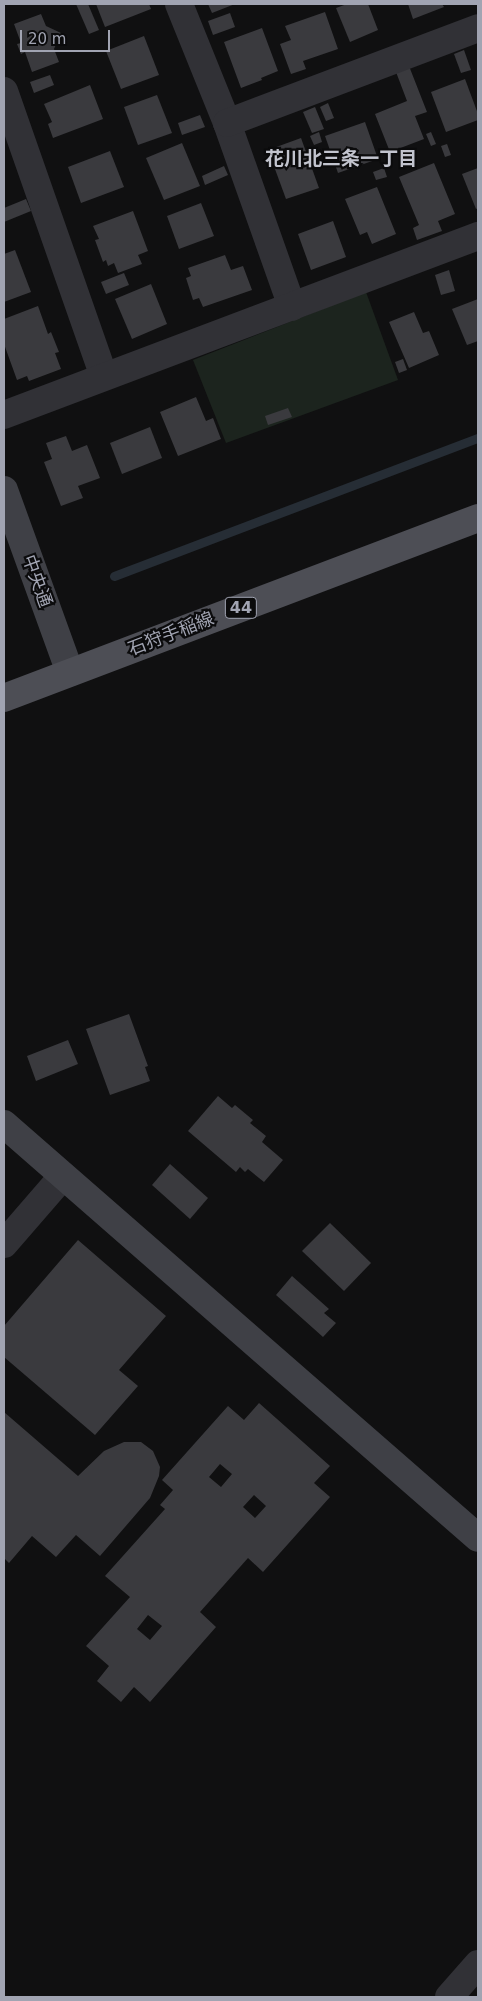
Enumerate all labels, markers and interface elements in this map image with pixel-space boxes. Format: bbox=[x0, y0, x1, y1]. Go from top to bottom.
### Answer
scale bar bbox=[22, 20, 112, 52]
text: 20 m bbox=[28, 30, 66, 48]
district label: 花川北三条一丁目 bbox=[265, 148, 417, 170]
street label: 中央通 bbox=[18, 552, 56, 610]
road number: 44 bbox=[225, 594, 257, 622]
street label: 石狩手稲線 bbox=[125, 608, 217, 660]

